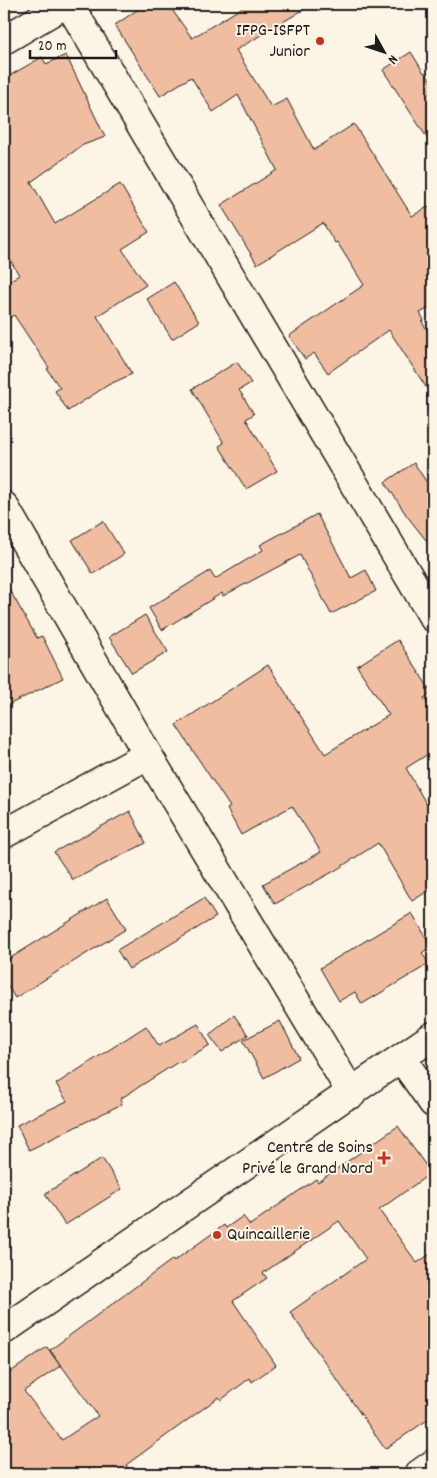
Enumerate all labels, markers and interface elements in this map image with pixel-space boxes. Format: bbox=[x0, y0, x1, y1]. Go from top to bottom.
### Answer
place label: IFPG-ISFPT Junior bbox=[236, 19, 310, 65]
scale bar bbox=[30, 28, 116, 60]
north arrow bbox=[360, 28, 410, 78]
marker: IFPG-ISFPT Junior bbox=[314, 35, 326, 47]
text: 20 m bbox=[38, 36, 66, 58]
text: N bbox=[382, 50, 402, 68]
place label: Centre de Soins Privé le Grand Nord bbox=[242, 1136, 373, 1182]
marker: Centre de Soins Privé le Grand Nord bbox=[377, 1151, 391, 1165]
place label: Quincaillerie bbox=[227, 1223, 310, 1248]
marker: Quincaillerie bbox=[211, 1229, 223, 1241]

